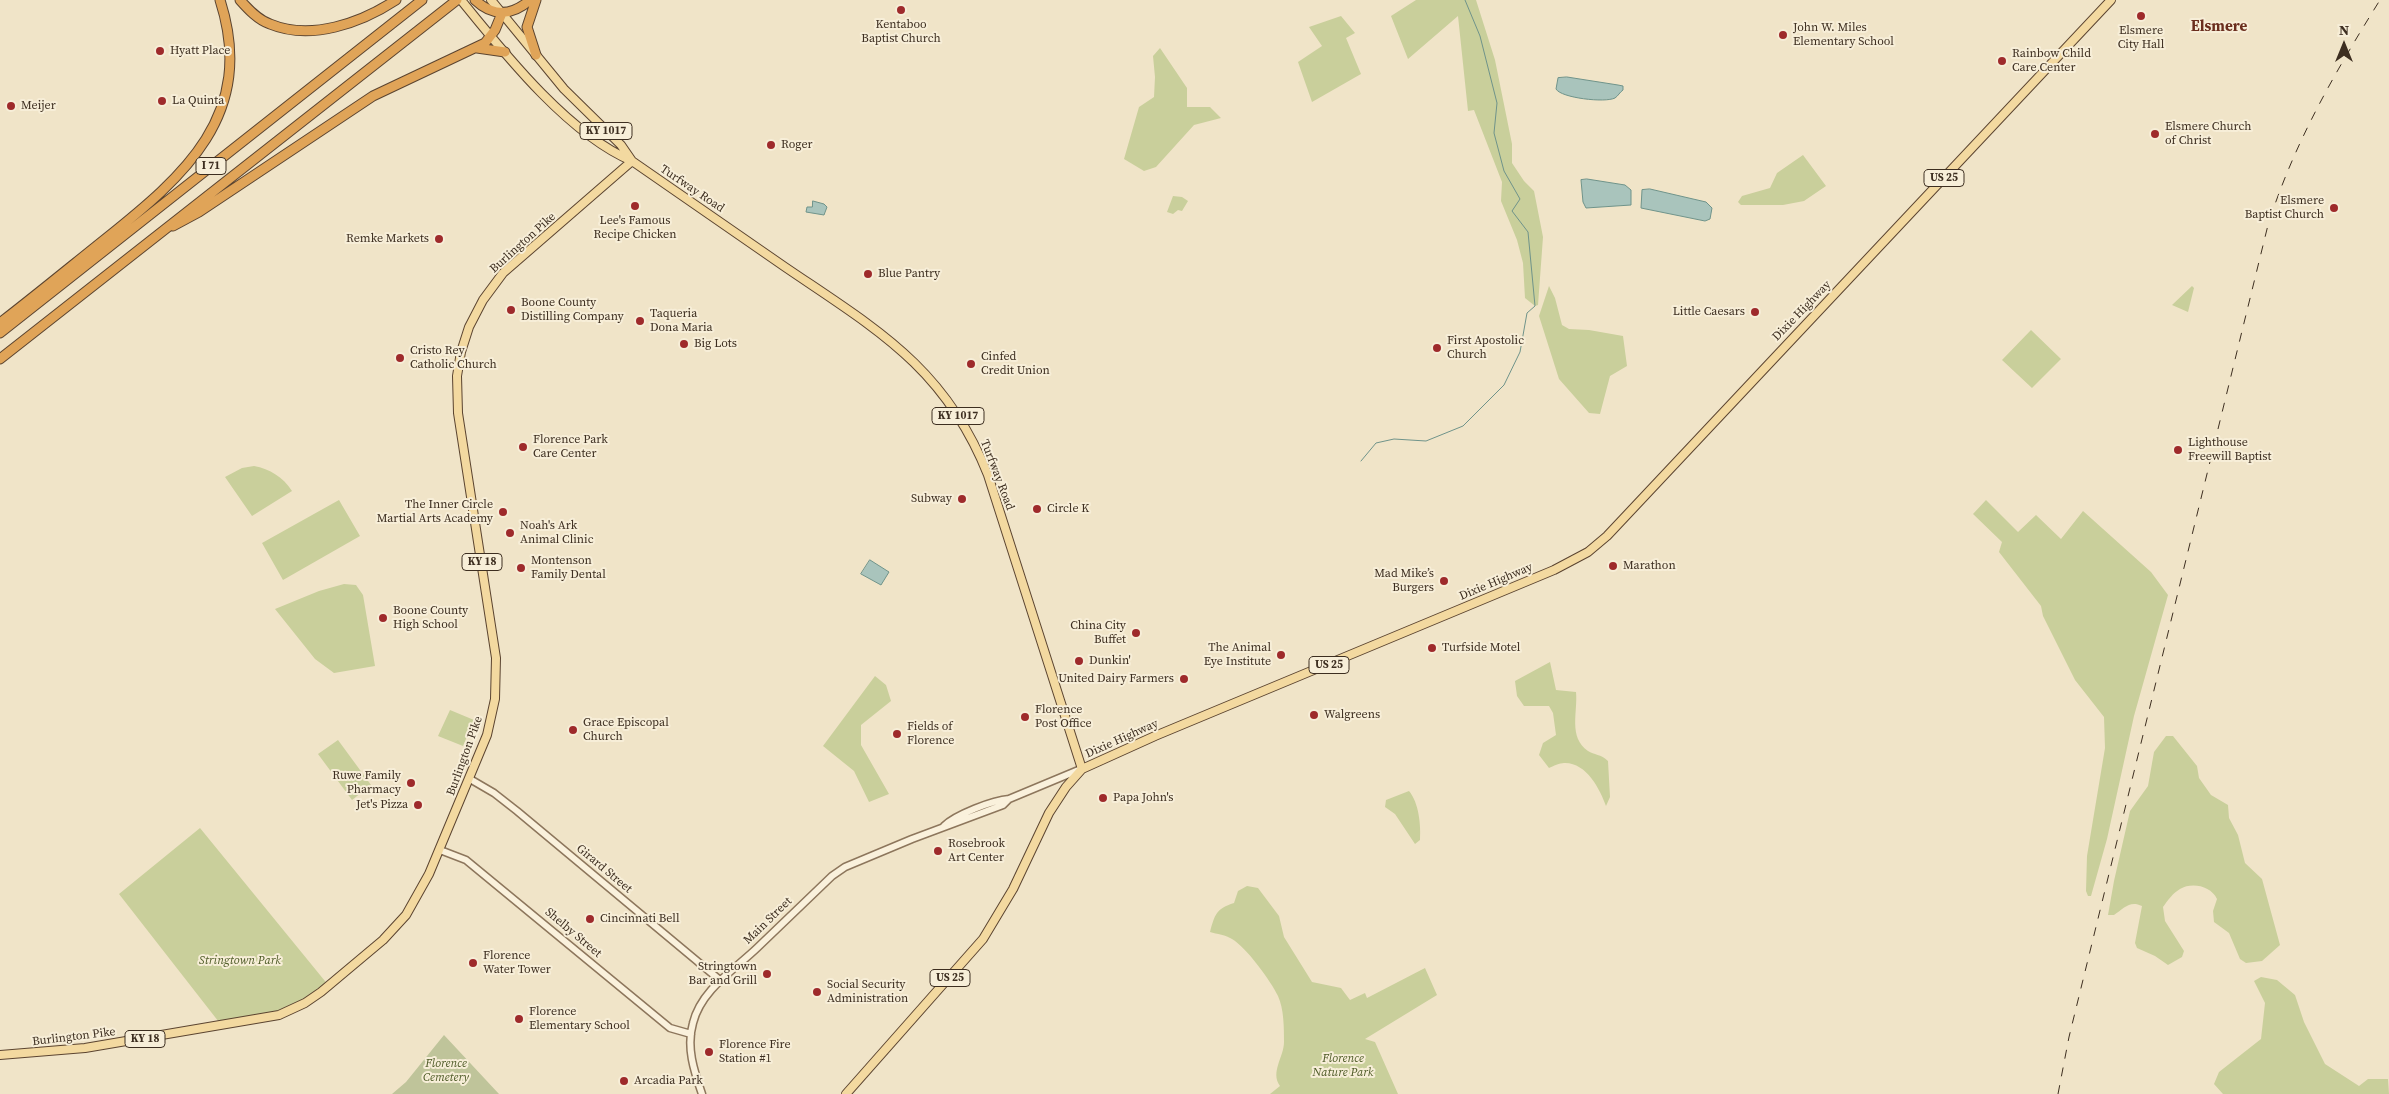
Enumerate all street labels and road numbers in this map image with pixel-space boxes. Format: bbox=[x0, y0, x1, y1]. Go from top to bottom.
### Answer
road number: KY 1017 bbox=[580, 122, 632, 140]
road number: I 71 bbox=[196, 158, 226, 175]
street label: Turfway Road bbox=[657, 162, 727, 216]
road number: US 25 bbox=[1924, 170, 1964, 187]
street label: Burlington Pike bbox=[487, 210, 559, 276]
street label: Dixie Highway bbox=[1770, 278, 1834, 344]
road number: KY 1017 bbox=[932, 408, 984, 424]
street label: Turfway Road bbox=[977, 438, 1017, 512]
road number: KY 18 bbox=[462, 554, 502, 570]
street label: Dixie Highway bbox=[1457, 560, 1535, 604]
road number: US 25 bbox=[1309, 656, 1349, 674]
street label: Burlington Pike bbox=[444, 714, 486, 798]
street label: Dixie Highway bbox=[1083, 717, 1161, 761]
street label: Girard Street bbox=[573, 842, 635, 896]
street label: Main Street bbox=[741, 895, 795, 947]
street label: Shelby Street bbox=[542, 905, 604, 961]
road number: US 25 bbox=[930, 970, 970, 986]
street label: Burlington Pike bbox=[32, 1025, 116, 1049]
road number: KY 18 bbox=[125, 1030, 165, 1048]

